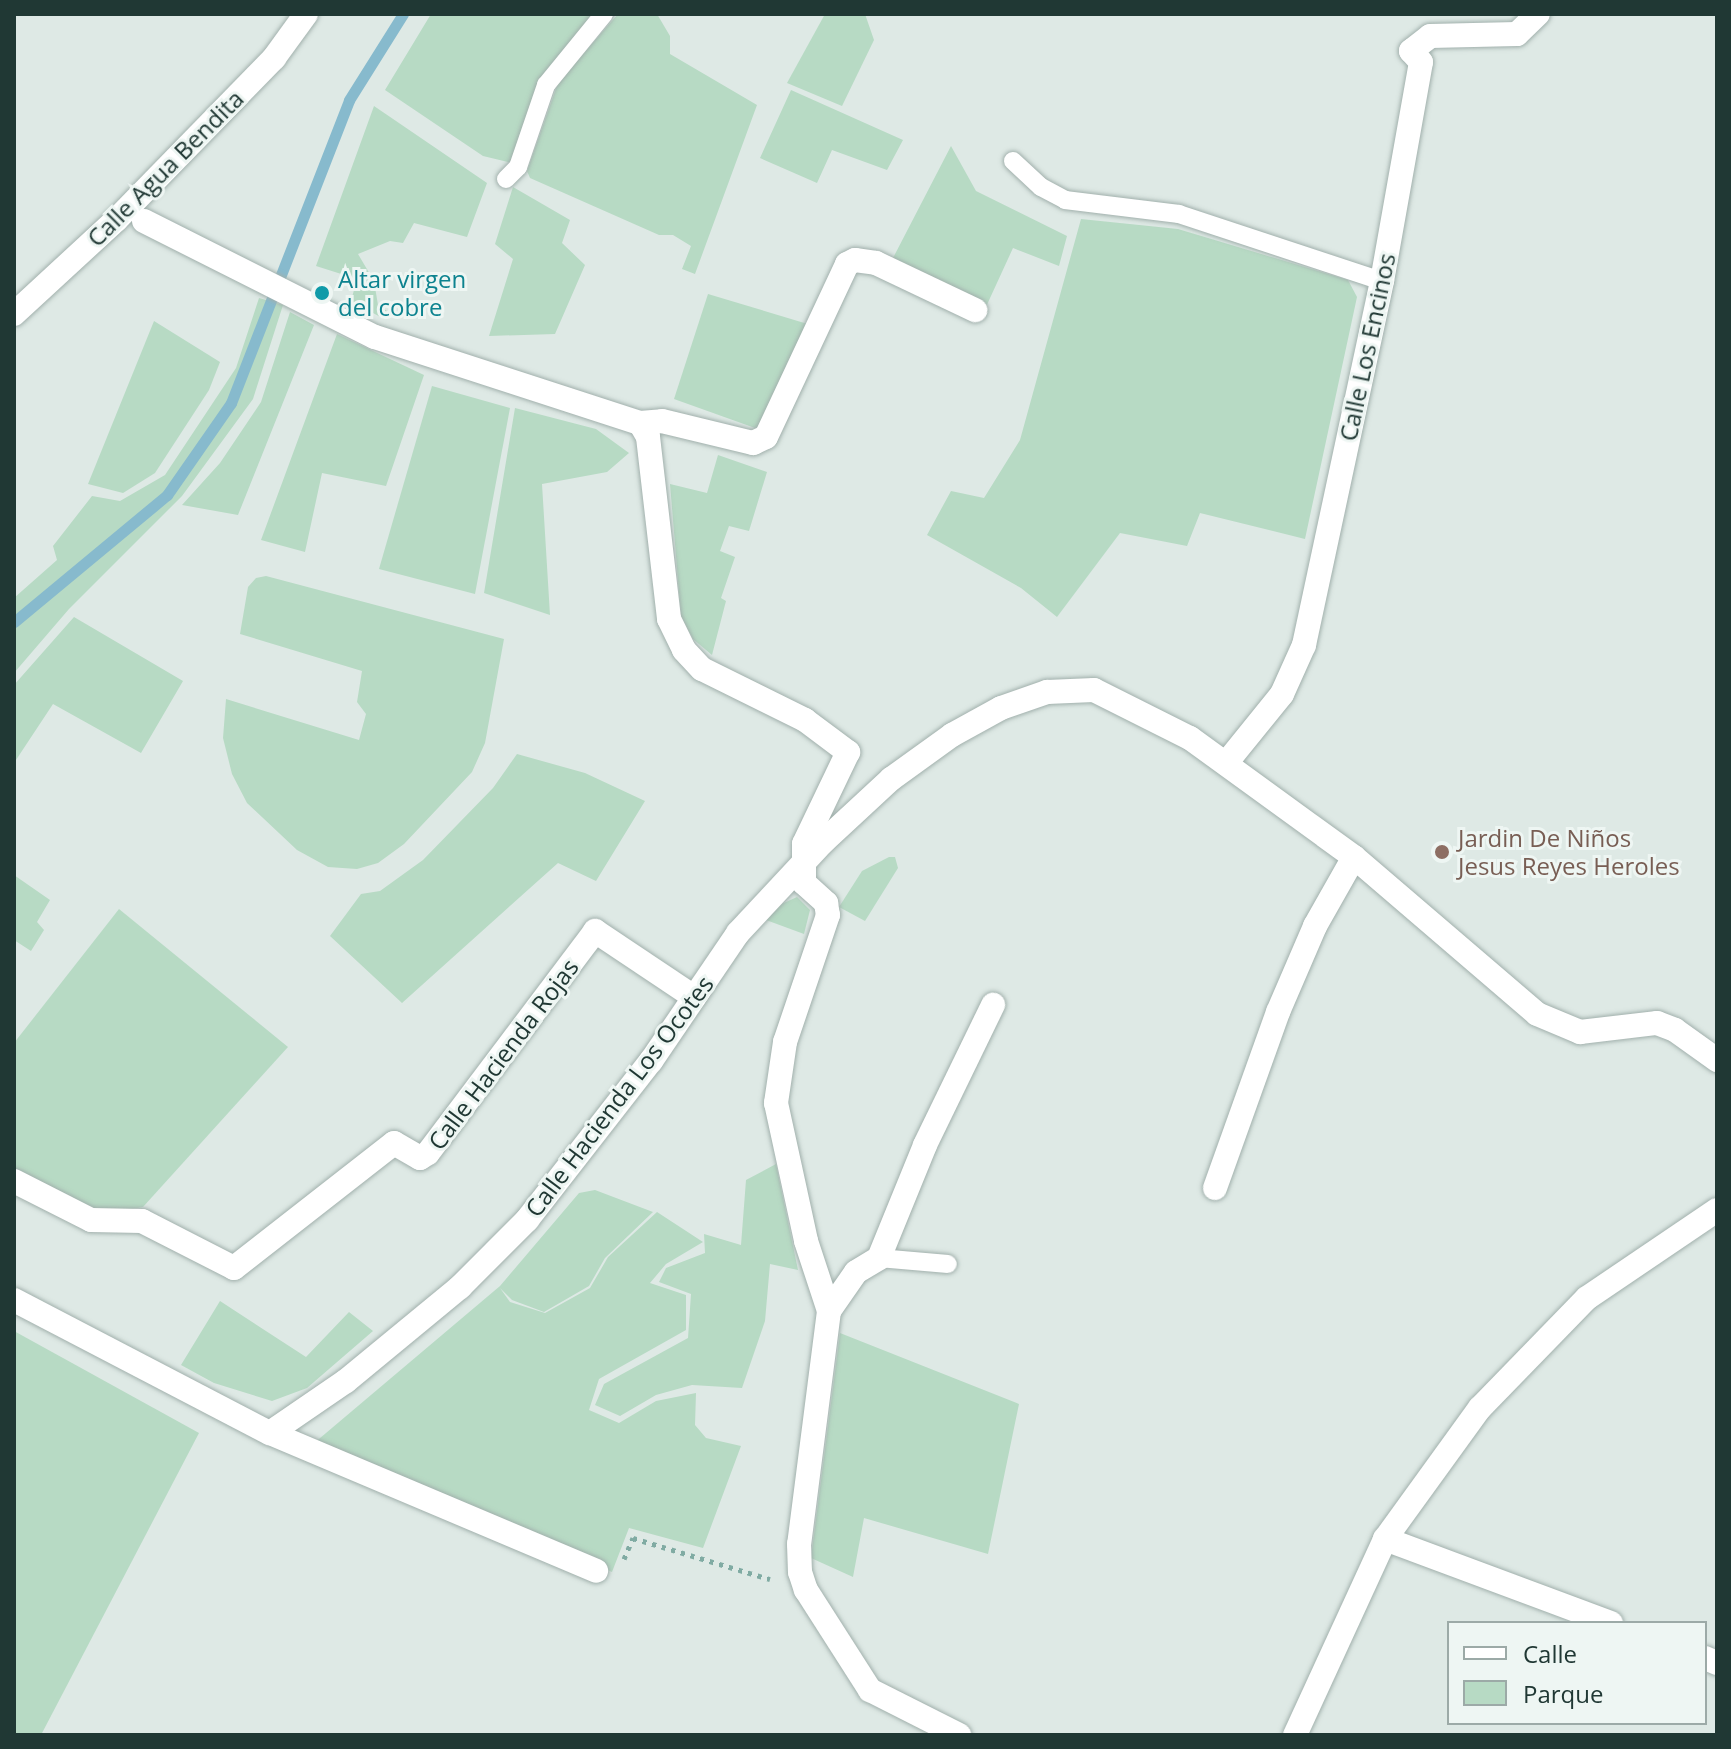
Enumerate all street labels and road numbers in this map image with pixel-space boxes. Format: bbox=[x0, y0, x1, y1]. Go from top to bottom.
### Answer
street label: Calle Agua Bendita bbox=[81, 84, 249, 252]
street label: Calle Los Encinos bbox=[1333, 251, 1401, 443]
street label: Calle Hacienda Rojas bbox=[422, 953, 584, 1155]
street label: Calle Hacienda Los Ocotes bbox=[519, 970, 719, 1222]

